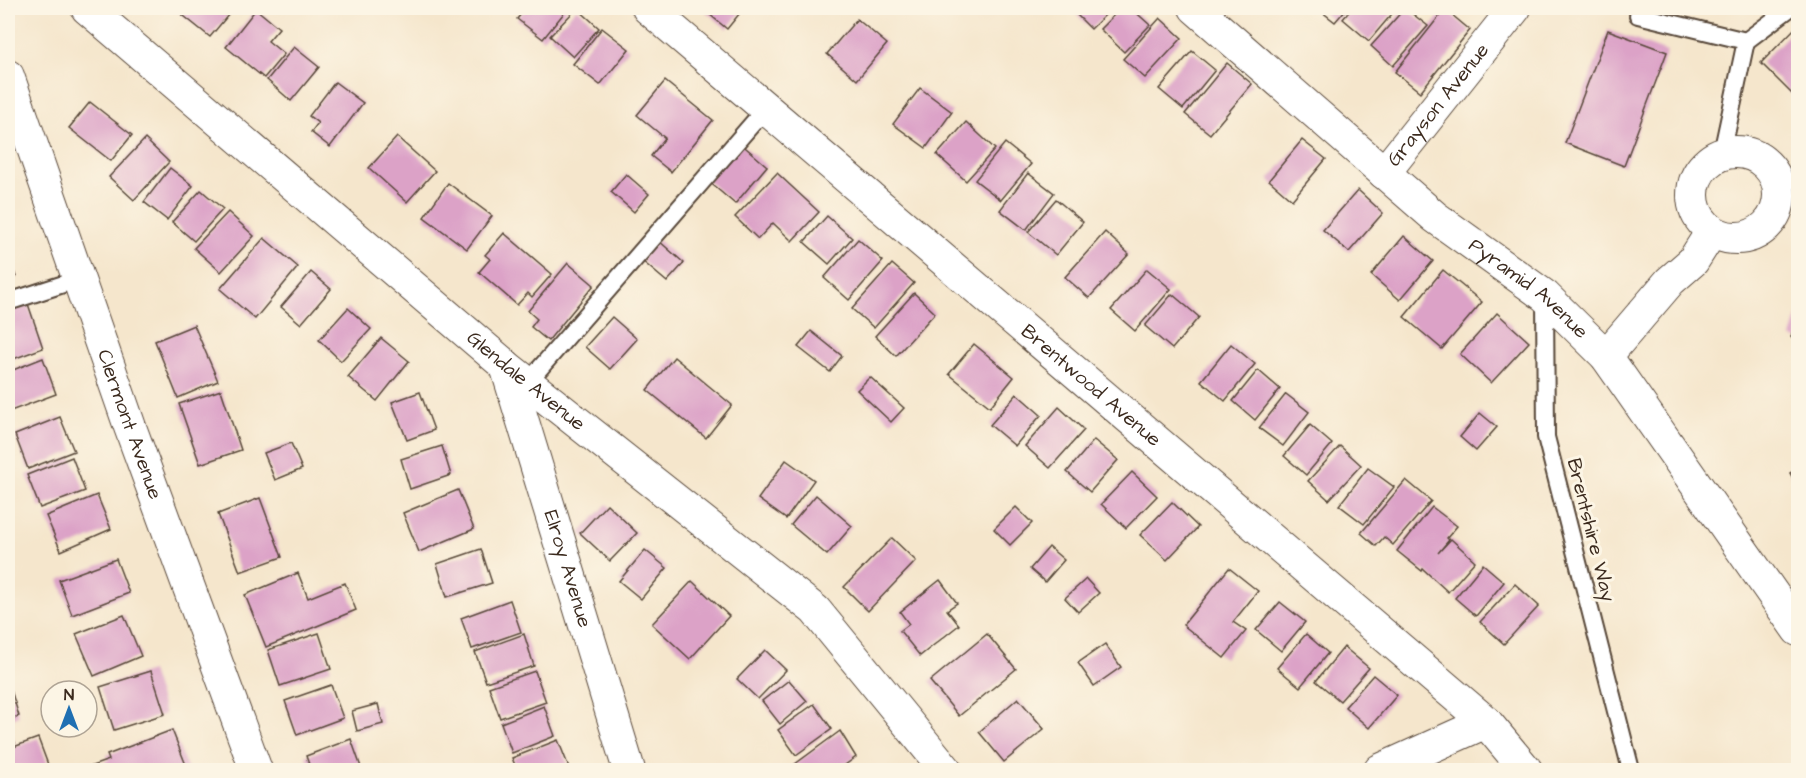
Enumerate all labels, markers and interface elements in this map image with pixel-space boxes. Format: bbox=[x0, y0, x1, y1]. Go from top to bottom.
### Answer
street label: Grayson Avenue bbox=[1380, 37, 1496, 172]
street label: Pyramid Avenue bbox=[1463, 231, 1595, 345]
street label: Brentwood Avenue bbox=[1015, 318, 1167, 453]
street label: Glendale Avenue bbox=[461, 324, 591, 438]
street label: Clermont Avenue bbox=[90, 346, 169, 503]
street label: Brentshire Way bbox=[1559, 455, 1622, 605]
street label: Elroy Avenue bbox=[537, 507, 599, 631]
north arrow bbox=[39, 679, 99, 739]
text: N bbox=[64, 684, 74, 706]

